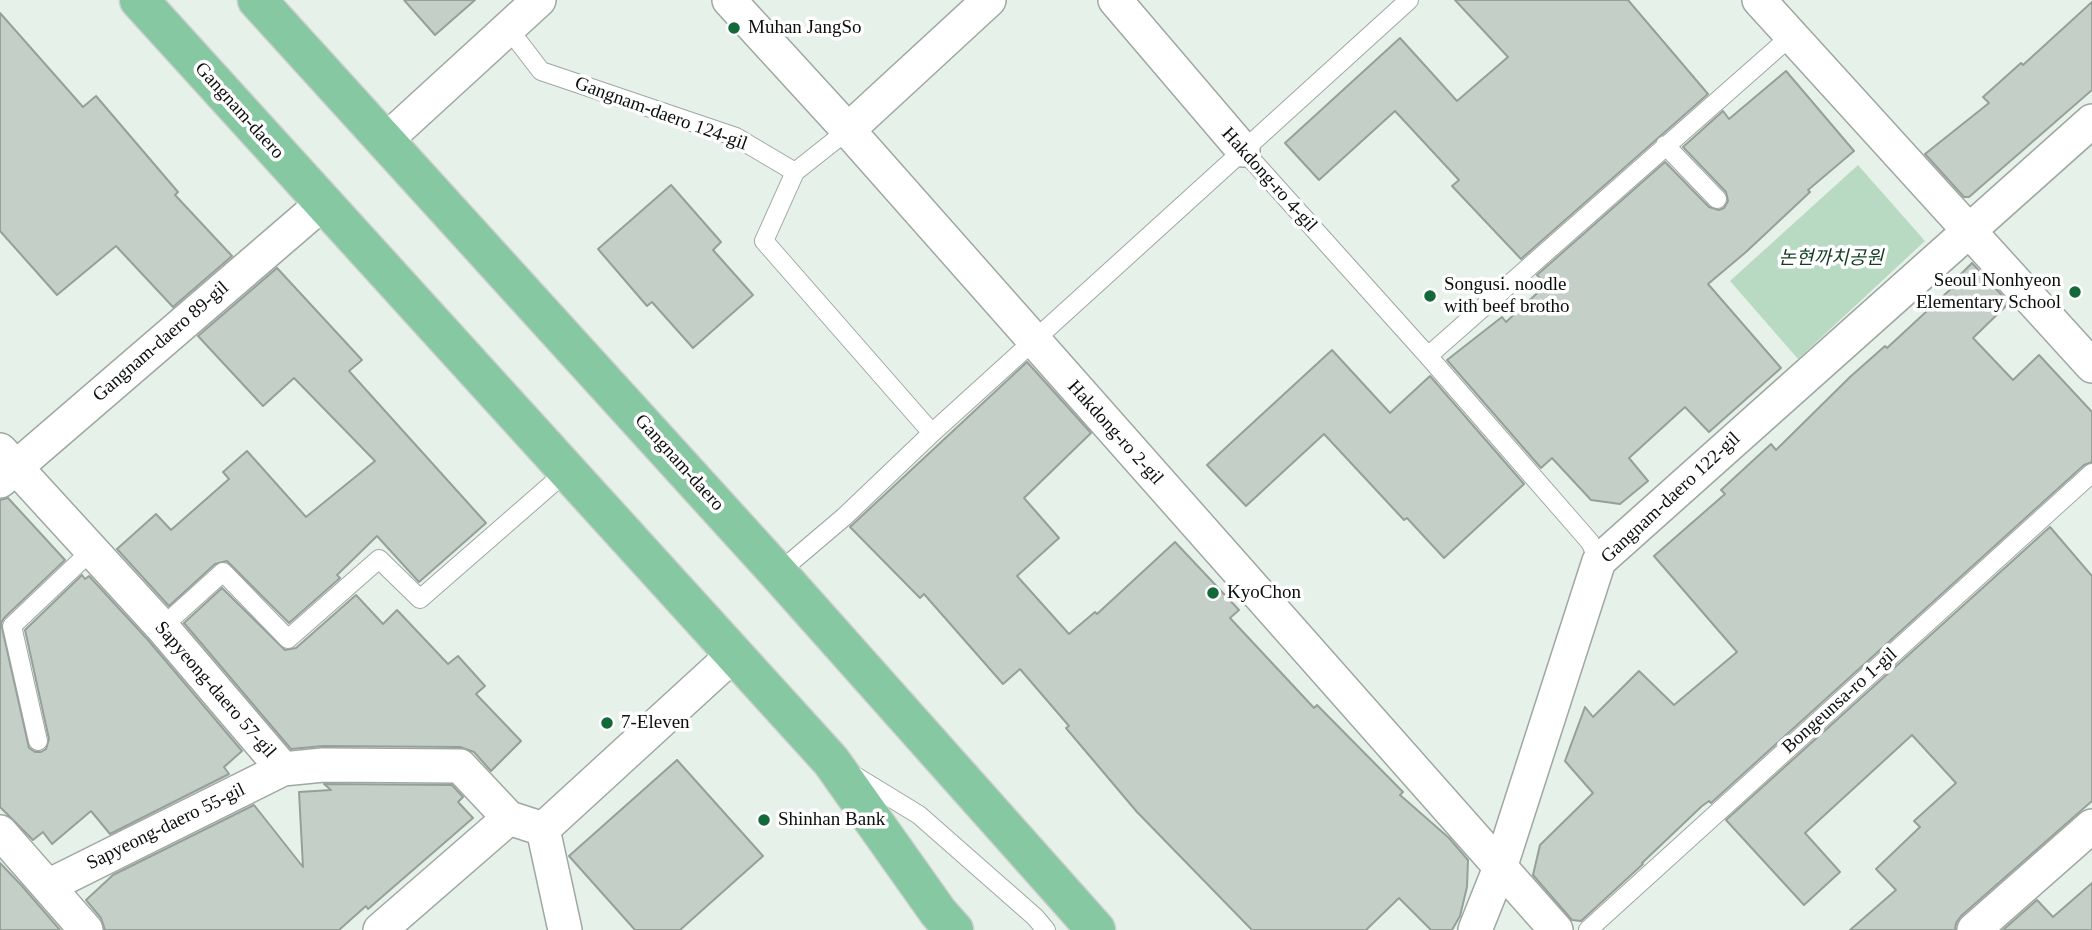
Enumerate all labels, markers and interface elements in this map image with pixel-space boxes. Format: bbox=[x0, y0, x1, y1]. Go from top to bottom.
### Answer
place label: Muhan JangSo bbox=[748, 17, 861, 39]
marker: Muhan JangSo bbox=[726, 20, 742, 36]
street label: Gangnam-daero bbox=[190, 58, 288, 164]
street label: Gangnam-daero 124-gil bbox=[572, 72, 750, 156]
street label: Hakdong-ro 4-gil bbox=[1216, 123, 1322, 237]
park label: 논현까치공원 bbox=[1779, 248, 1883, 270]
place label: Seoul Nonhyeon Elementary School bbox=[1916, 270, 2061, 314]
place label: Songusi. noodle with beef brotho bbox=[1444, 274, 1570, 318]
street label: Gangnam-daero 89-gil bbox=[88, 277, 234, 407]
marker: Seoul Nonhyeon Elementary School bbox=[2067, 284, 2083, 300]
marker: Songusi. noodle with beef brotho bbox=[1422, 288, 1438, 304]
street label: Hakdong-ro 2-gil bbox=[1062, 376, 1168, 490]
street label: Gangnam-daero bbox=[630, 410, 728, 516]
street label: Gangnam-daero 122-gil bbox=[1597, 428, 1745, 568]
place label: KyoChon bbox=[1227, 582, 1301, 604]
marker: KyoChon bbox=[1205, 585, 1221, 601]
street label: Sapyeong-daero 57-gil bbox=[149, 617, 281, 763]
street label: Bongeunsa-ro 1-gil bbox=[1778, 643, 1902, 759]
place label: 7-Eleven bbox=[621, 712, 690, 734]
marker: 7-Eleven bbox=[599, 715, 615, 731]
street label: Sapyeong-daero 55-gil bbox=[83, 779, 249, 875]
place label: Shinhan Bank bbox=[778, 809, 885, 831]
marker: Shinhan Bank bbox=[756, 812, 772, 828]

